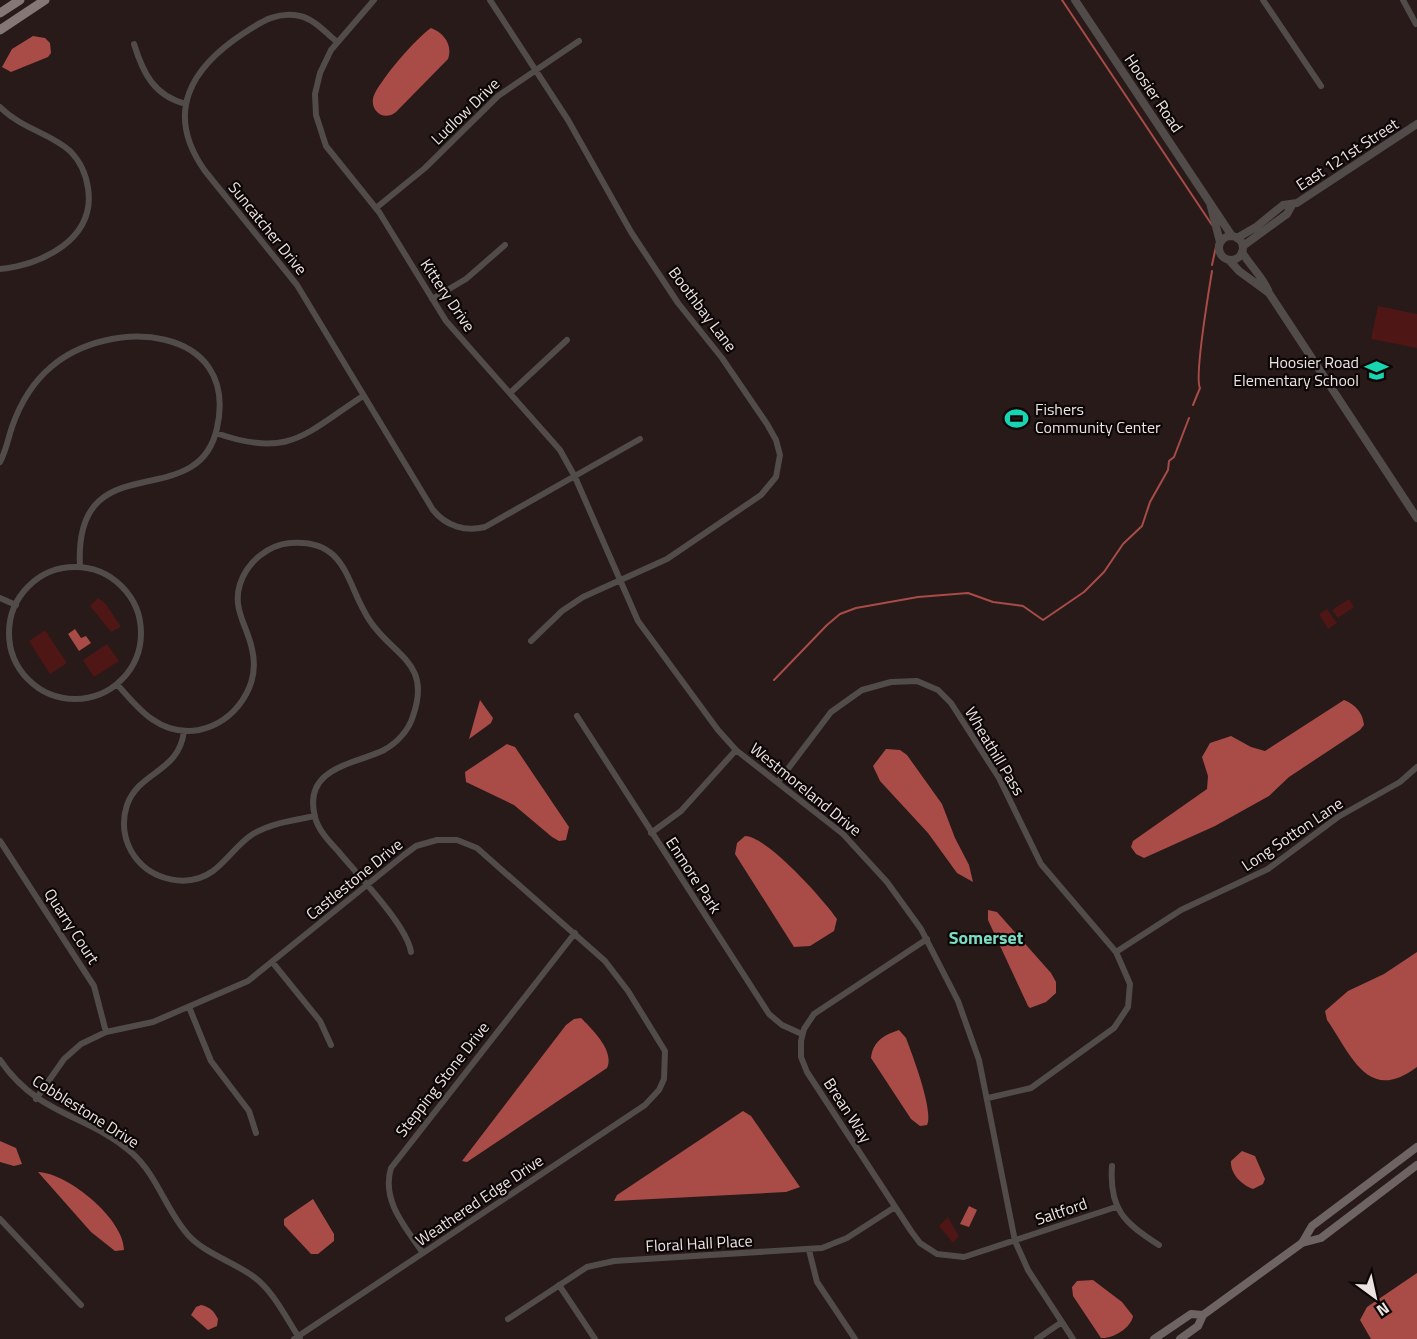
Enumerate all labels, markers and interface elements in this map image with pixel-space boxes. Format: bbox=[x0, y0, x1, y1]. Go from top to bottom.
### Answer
street label: Hoosier Road bbox=[1119, 49, 1189, 137]
street label: Ludlow Drive bbox=[425, 72, 505, 150]
street label: East 121st Street bbox=[1291, 112, 1403, 196]
street label: Suncatcher Drive bbox=[223, 176, 313, 280]
street label: Kittery Drive bbox=[415, 254, 481, 336]
street label: Boothbay Lane bbox=[663, 262, 743, 356]
place label: Hoosier Road Elementary School bbox=[1233, 350, 1359, 392]
school or university icon: Hoosier Road Elementary School bbox=[1364, 358, 1390, 384]
place label: Fishers Community Center bbox=[1035, 397, 1161, 439]
sports icon: Fishers Community Center bbox=[1004, 405, 1030, 431]
street label: Wheathill Pass bbox=[959, 702, 1031, 800]
street label: Westmoreland Drive bbox=[745, 736, 867, 842]
street label: Long Sotton Lane bbox=[1237, 791, 1347, 877]
street label: Castlestone Drive bbox=[300, 832, 408, 926]
street label: Enmore Park bbox=[660, 832, 728, 918]
street label: Quarry Court bbox=[39, 883, 106, 969]
district label: Somerset bbox=[949, 924, 1024, 951]
street label: Stepping Stone Drive bbox=[389, 1016, 495, 1142]
street label: Cobblestone Drive bbox=[28, 1068, 144, 1154]
street label: Brean Way bbox=[818, 1073, 878, 1147]
street label: Weathered Edge Drive bbox=[410, 1148, 548, 1252]
street label: Saltford bbox=[1032, 1191, 1090, 1231]
street label: Floral Hall Place bbox=[645, 1228, 753, 1258]
north arrow bbox=[1345, 1267, 1405, 1327]
text: N bbox=[1372, 1296, 1394, 1323]

